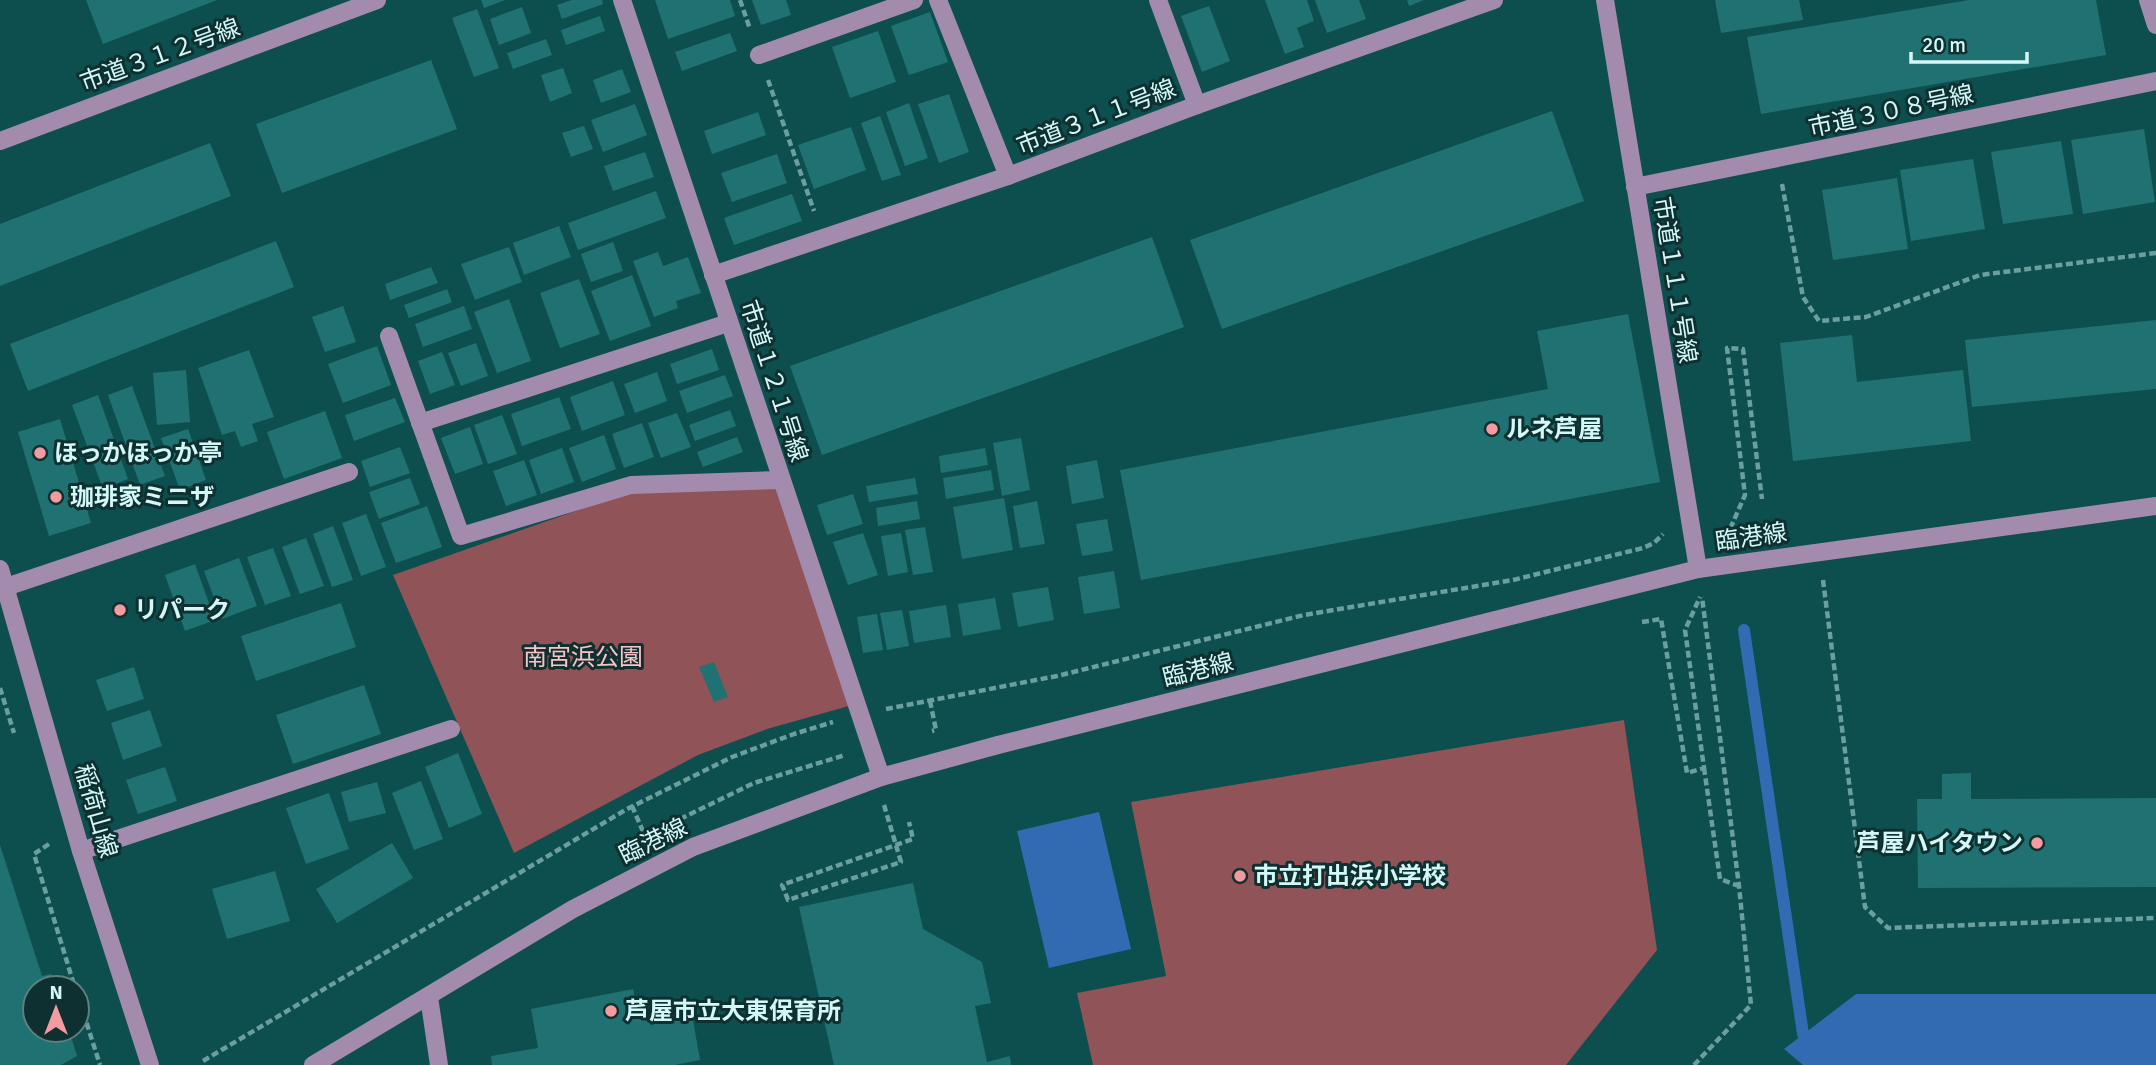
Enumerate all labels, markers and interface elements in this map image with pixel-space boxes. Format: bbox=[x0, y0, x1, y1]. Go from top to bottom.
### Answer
street label: 市道３１２号線 bbox=[76, 12, 244, 98]
scale bar bbox=[1911, 21, 2026, 65]
text: 20 m bbox=[1922, 32, 1966, 58]
street label: 市道３１１号線 bbox=[1012, 73, 1180, 161]
street label: 市道３０８号線 bbox=[1806, 79, 1976, 143]
street label: 市道１１１号線 bbox=[1647, 195, 1703, 365]
street label: 市道１２１号線 bbox=[734, 296, 814, 466]
place label: ルネ芦屋 bbox=[1506, 414, 1602, 444]
marker: ルネ芦屋 bbox=[1484, 421, 1500, 437]
place label: ほっかほっか亭 bbox=[54, 438, 222, 468]
marker: ほっかほっか亭 bbox=[32, 445, 48, 461]
place label: 珈琲家ミニザ bbox=[70, 482, 214, 512]
marker: 珈琲家ミニザ bbox=[48, 489, 64, 505]
street label: 臨港線 bbox=[1713, 517, 1789, 557]
place label: リパーク bbox=[134, 595, 230, 625]
marker: リパーク bbox=[112, 602, 128, 618]
park label: 南宮浜公園 bbox=[523, 642, 643, 672]
street label: 臨港線 bbox=[1159, 647, 1237, 693]
street label: 稲荷山線 bbox=[68, 761, 124, 861]
street label: 臨港線 bbox=[614, 812, 692, 870]
place label: 芦屋ハイタウン bbox=[1856, 828, 2023, 858]
marker: 芦屋ハイタウン bbox=[2029, 835, 2045, 851]
place label: 市立打出浜小学校 bbox=[1254, 861, 1446, 891]
marker: 市立打出浜小学校 bbox=[1232, 868, 1248, 884]
north arrow bbox=[21, 974, 91, 1044]
text: N bbox=[49, 981, 63, 1005]
place label: 芦屋市立大東保育所 bbox=[625, 996, 841, 1026]
marker: 芦屋市立大東保育所 bbox=[603, 1003, 619, 1019]

